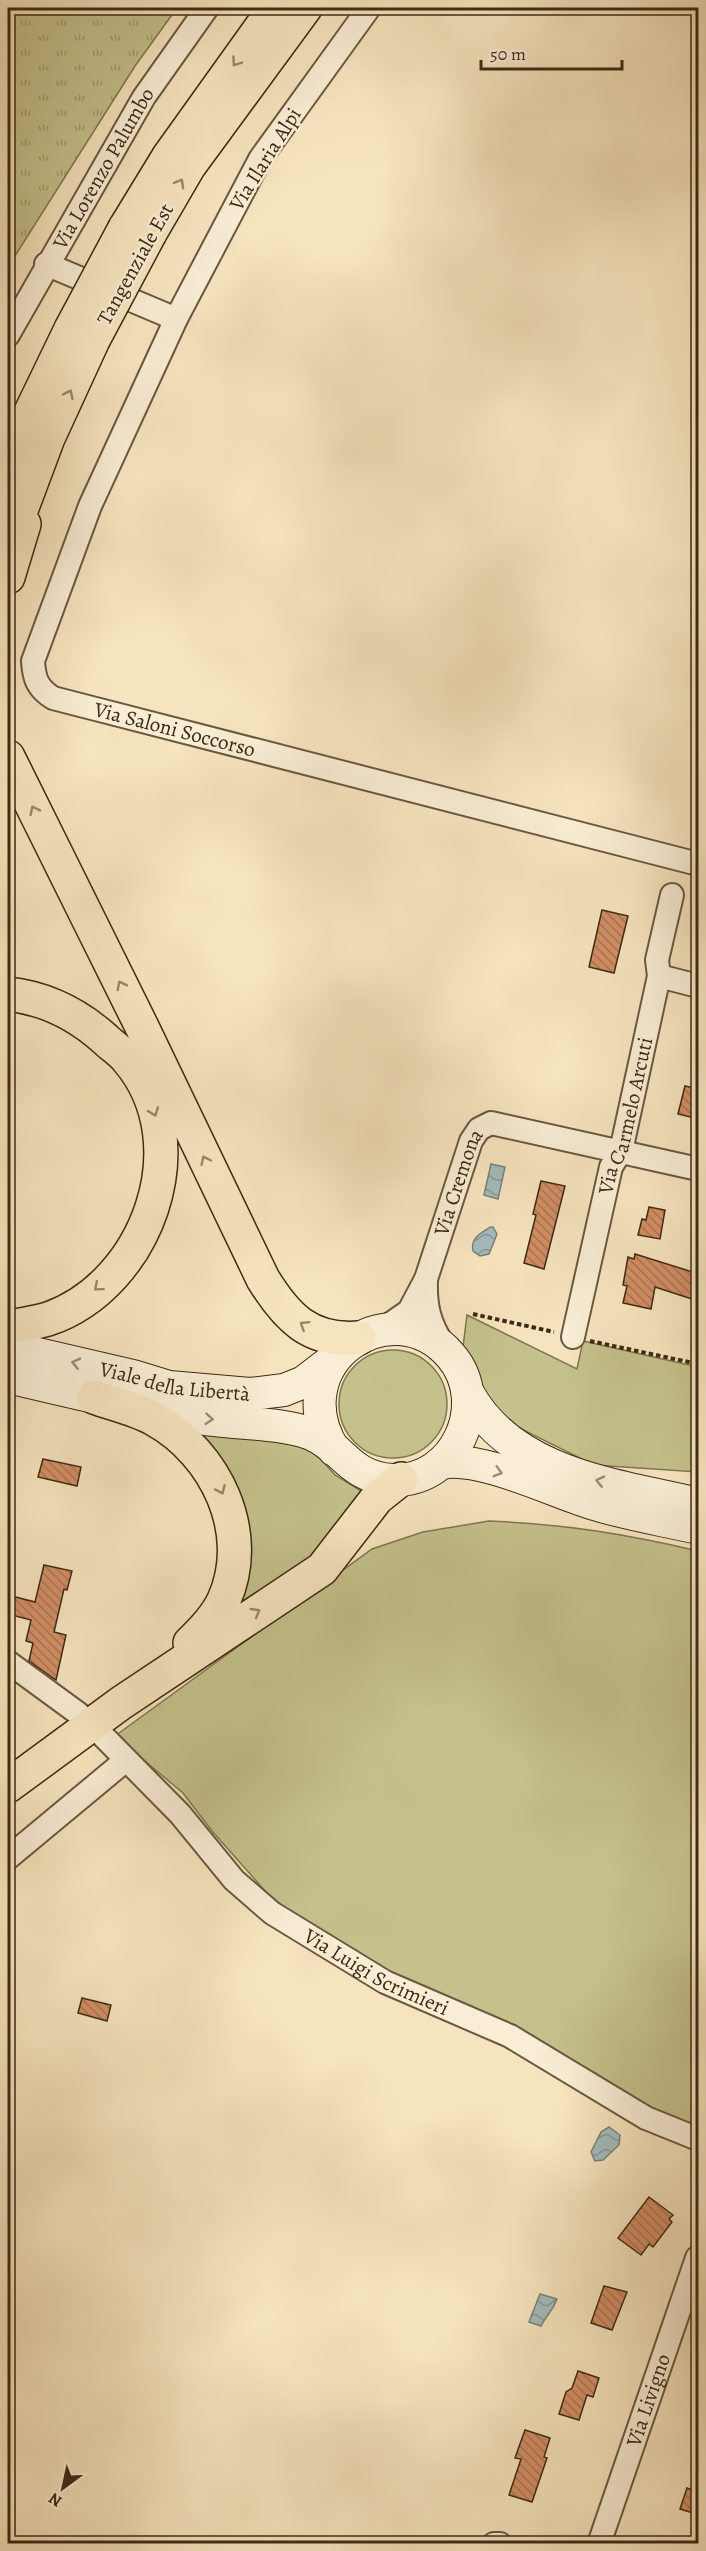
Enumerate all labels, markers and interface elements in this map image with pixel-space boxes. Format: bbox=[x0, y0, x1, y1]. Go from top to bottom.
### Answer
scale bar bbox=[481, 33, 622, 71]
text: 50 m bbox=[490, 42, 526, 66]
one-way arrow bbox=[232, 56, 243, 67]
street label: Via Lorenzo Palumbo bbox=[45, 82, 161, 255]
street label: Via Ilaria Alpi bbox=[222, 102, 308, 217]
one-way arrow bbox=[173, 179, 184, 189]
street label: Tangenziale Est bbox=[90, 198, 180, 330]
one-way arrow bbox=[61, 389, 73, 400]
street label: Via Saloni Soccorso bbox=[90, 695, 258, 764]
one-way arrow bbox=[29, 805, 41, 816]
one-way arrow bbox=[116, 980, 128, 991]
street label: Via Carmelo Arcuti bbox=[591, 1034, 659, 1198]
one-way arrow bbox=[147, 1106, 160, 1117]
street label: Via Cremona bbox=[427, 1123, 490, 1240]
one-way arrow bbox=[200, 1156, 212, 1167]
one-way arrow bbox=[94, 1280, 105, 1291]
one-way arrow bbox=[300, 1321, 310, 1333]
street label: Viale della Libertà bbox=[96, 1355, 252, 1408]
one-way arrow bbox=[71, 1357, 81, 1370]
one-way arrow bbox=[204, 1412, 213, 1425]
one-way arrow bbox=[492, 1465, 503, 1477]
one-way arrow bbox=[596, 1476, 606, 1489]
one-way arrow bbox=[213, 1484, 225, 1495]
one-way arrow bbox=[250, 1608, 260, 1620]
street label: Via Luigi Scrimieri bbox=[298, 1921, 453, 2022]
street label: Via Livigno bbox=[619, 2350, 677, 2451]
north arrow bbox=[33, 2458, 93, 2518]
text: N bbox=[44, 2487, 66, 2512]

